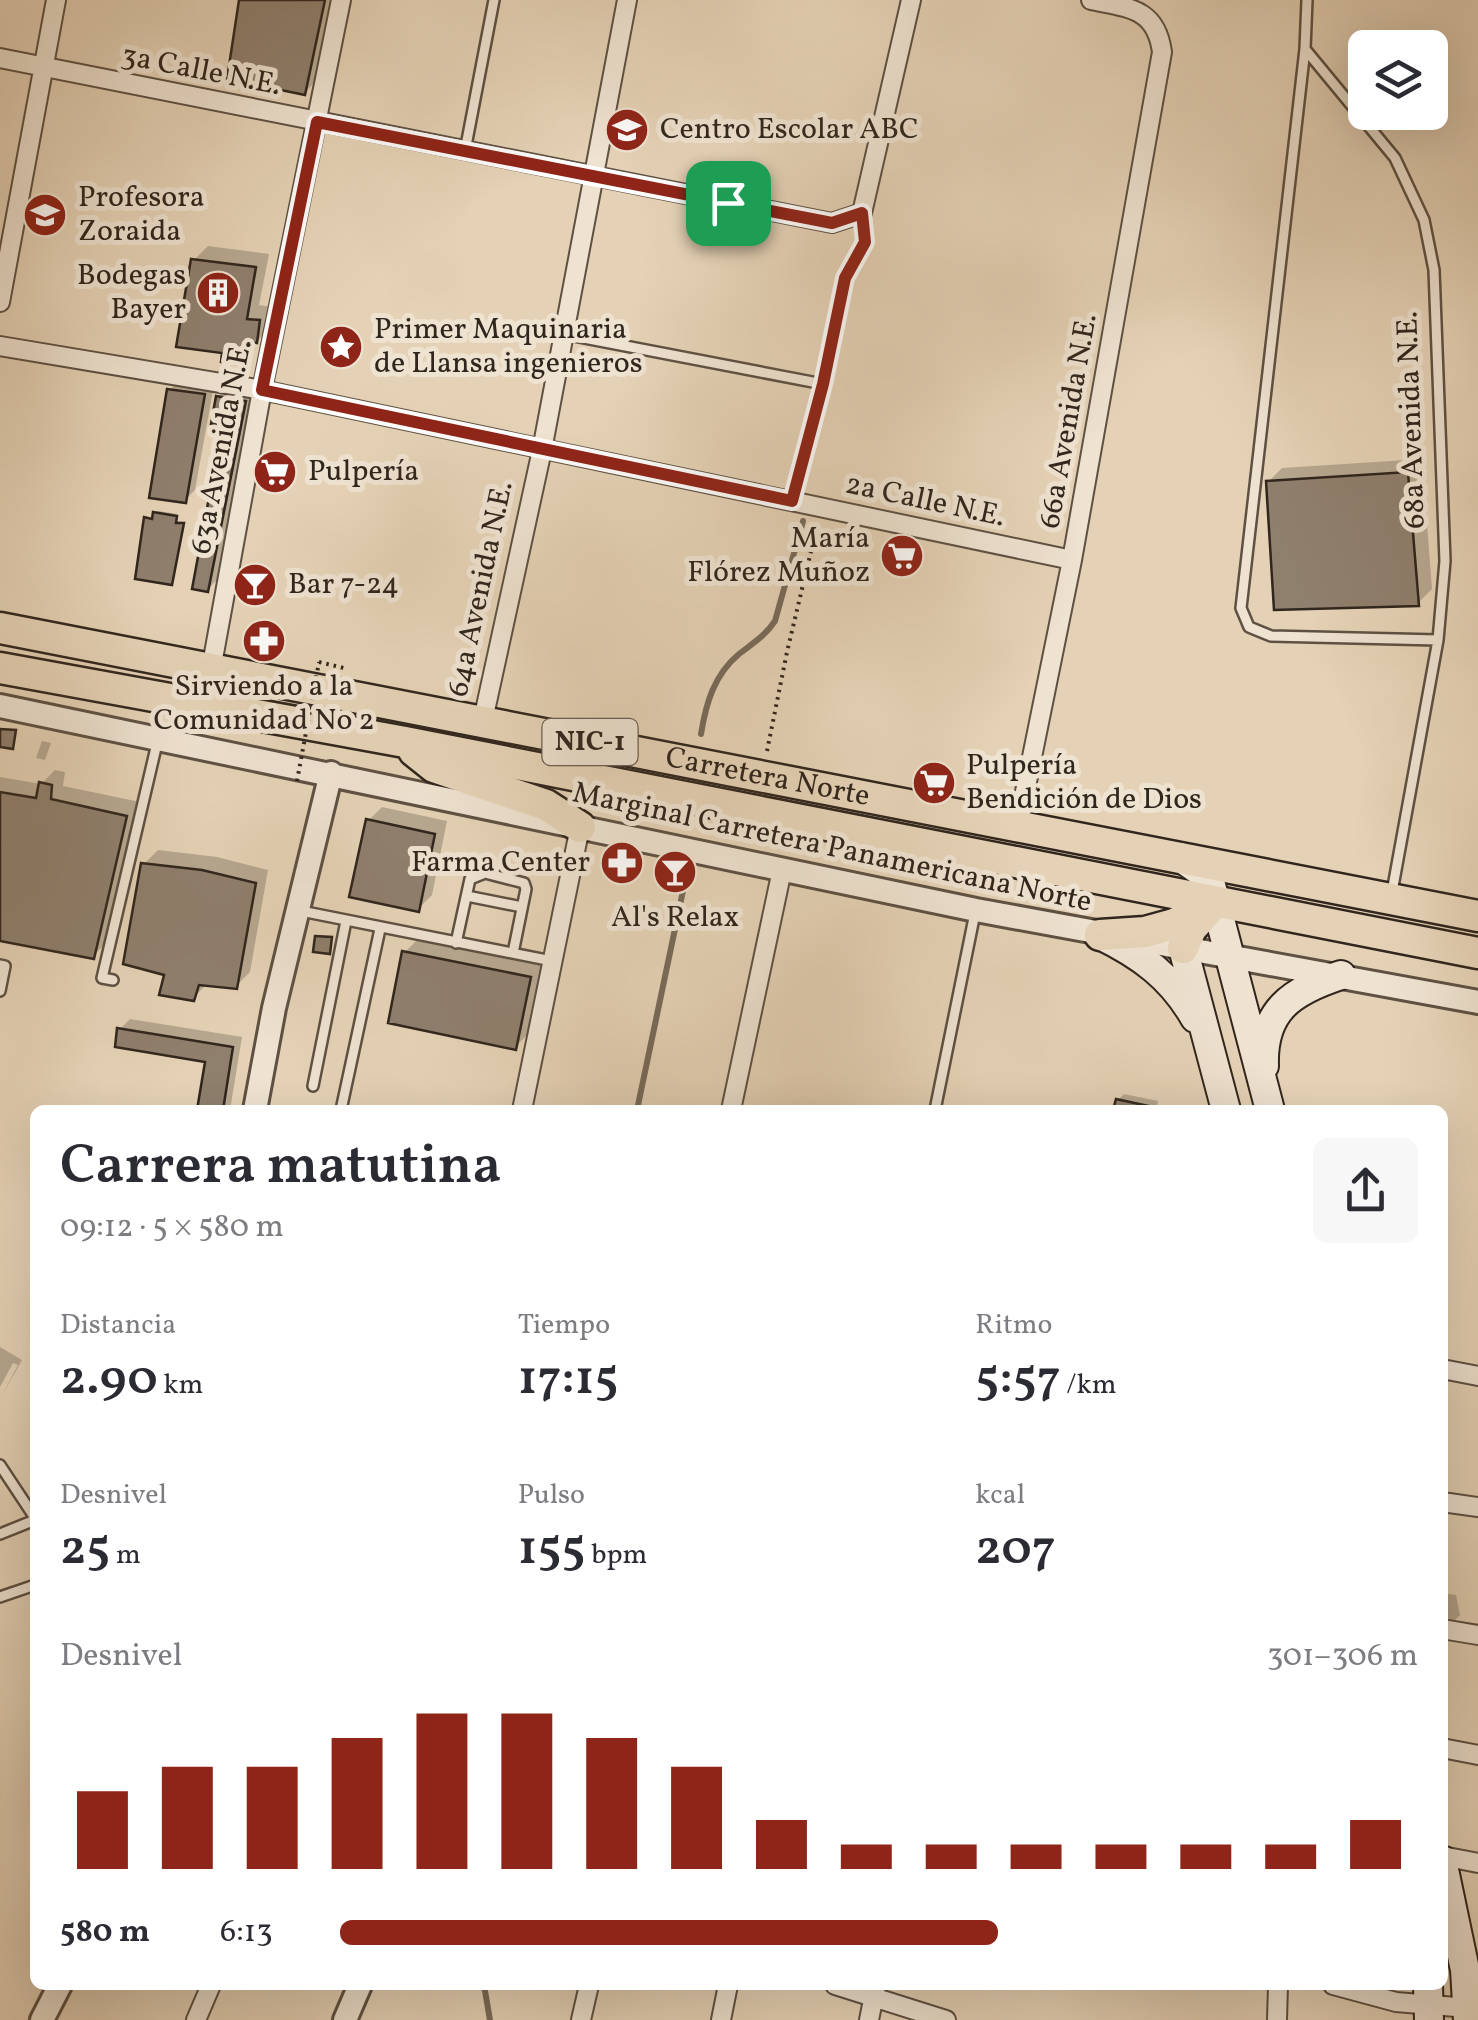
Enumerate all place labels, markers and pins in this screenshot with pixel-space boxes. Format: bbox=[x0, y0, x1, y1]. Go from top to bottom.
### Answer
school or university icon: Centro Escolar ABC bbox=[604, 107, 650, 153]
place label: Centro Escolar ABC bbox=[660, 109, 919, 151]
pin bbox=[686, 161, 771, 246]
place label: Profesora Zoraida bbox=[78, 177, 205, 253]
school or university icon: Profesora Zoraida bbox=[22, 192, 68, 238]
place label: Bodegas Bayer bbox=[77, 255, 186, 331]
building icon: Bodegas Bayer bbox=[195, 270, 241, 316]
place label: Primer Maquinaria de Llansa ingenieros bbox=[374, 309, 643, 385]
place icon: Primer Maquinaria de Llansa ingenieros bbox=[318, 324, 364, 370]
supermarket icon: Pulpería bbox=[252, 449, 298, 495]
place label: Pulpería bbox=[308, 451, 419, 493]
place label: María Flórez Muñoz bbox=[687, 518, 870, 594]
supermarket icon: María Flórez Muñoz bbox=[879, 533, 925, 579]
bar icon: Bar 7-24 bbox=[232, 562, 278, 608]
place label: Bar 7-24 bbox=[288, 564, 399, 606]
pharmacy icon: Sirviendo a la Comunidad No 2 bbox=[241, 618, 287, 664]
place label: Sirviendo a la Comunidad No 2 bbox=[153, 666, 375, 742]
place label: Pulpería Bendición de Dios bbox=[966, 745, 1202, 821]
supermarket icon: Pulpería Bendición de Dios bbox=[911, 760, 957, 806]
pharmacy icon: Farma Center bbox=[599, 840, 645, 886]
place label: Farma Center bbox=[411, 842, 590, 884]
bar icon: Al's Relax bbox=[652, 849, 698, 895]
place label: Al's Relax bbox=[611, 897, 739, 939]

